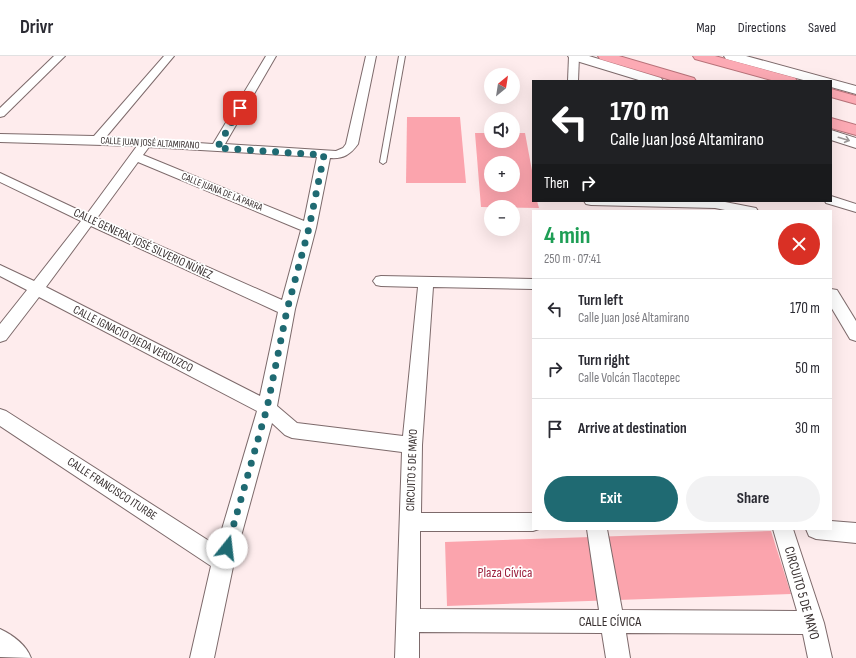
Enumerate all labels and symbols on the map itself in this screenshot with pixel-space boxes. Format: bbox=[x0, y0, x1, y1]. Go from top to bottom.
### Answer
north arrow bbox=[484, 68, 520, 104]
pin bbox=[223, 91, 257, 125]
street label: CALLE JUAN JOSÉ ALTAMIRANO bbox=[100, 134, 200, 152]
one-way arrow bbox=[837, 136, 850, 143]
street label: CALLE JUANA DE LA PARRA bbox=[180, 170, 265, 214]
street label: CALLE GENERAL JOSÉ SILVERIO NÚÑEZ bbox=[71, 205, 215, 283]
street label: CALLE IGNACIO OJEDA VERDUZCO bbox=[71, 302, 196, 376]
street label: CIRCUITO 5 DE MAYO bbox=[403, 429, 421, 511]
street label: CALLE FRANCISCO ITURBE bbox=[64, 454, 160, 524]
position arrow bbox=[206, 527, 248, 569]
street label: CIRCUITO 5 DE MAYO bbox=[781, 545, 823, 642]
park label: Plaza Cívica bbox=[478, 564, 532, 581]
street label: CALLE CÍVICA bbox=[579, 613, 642, 630]

